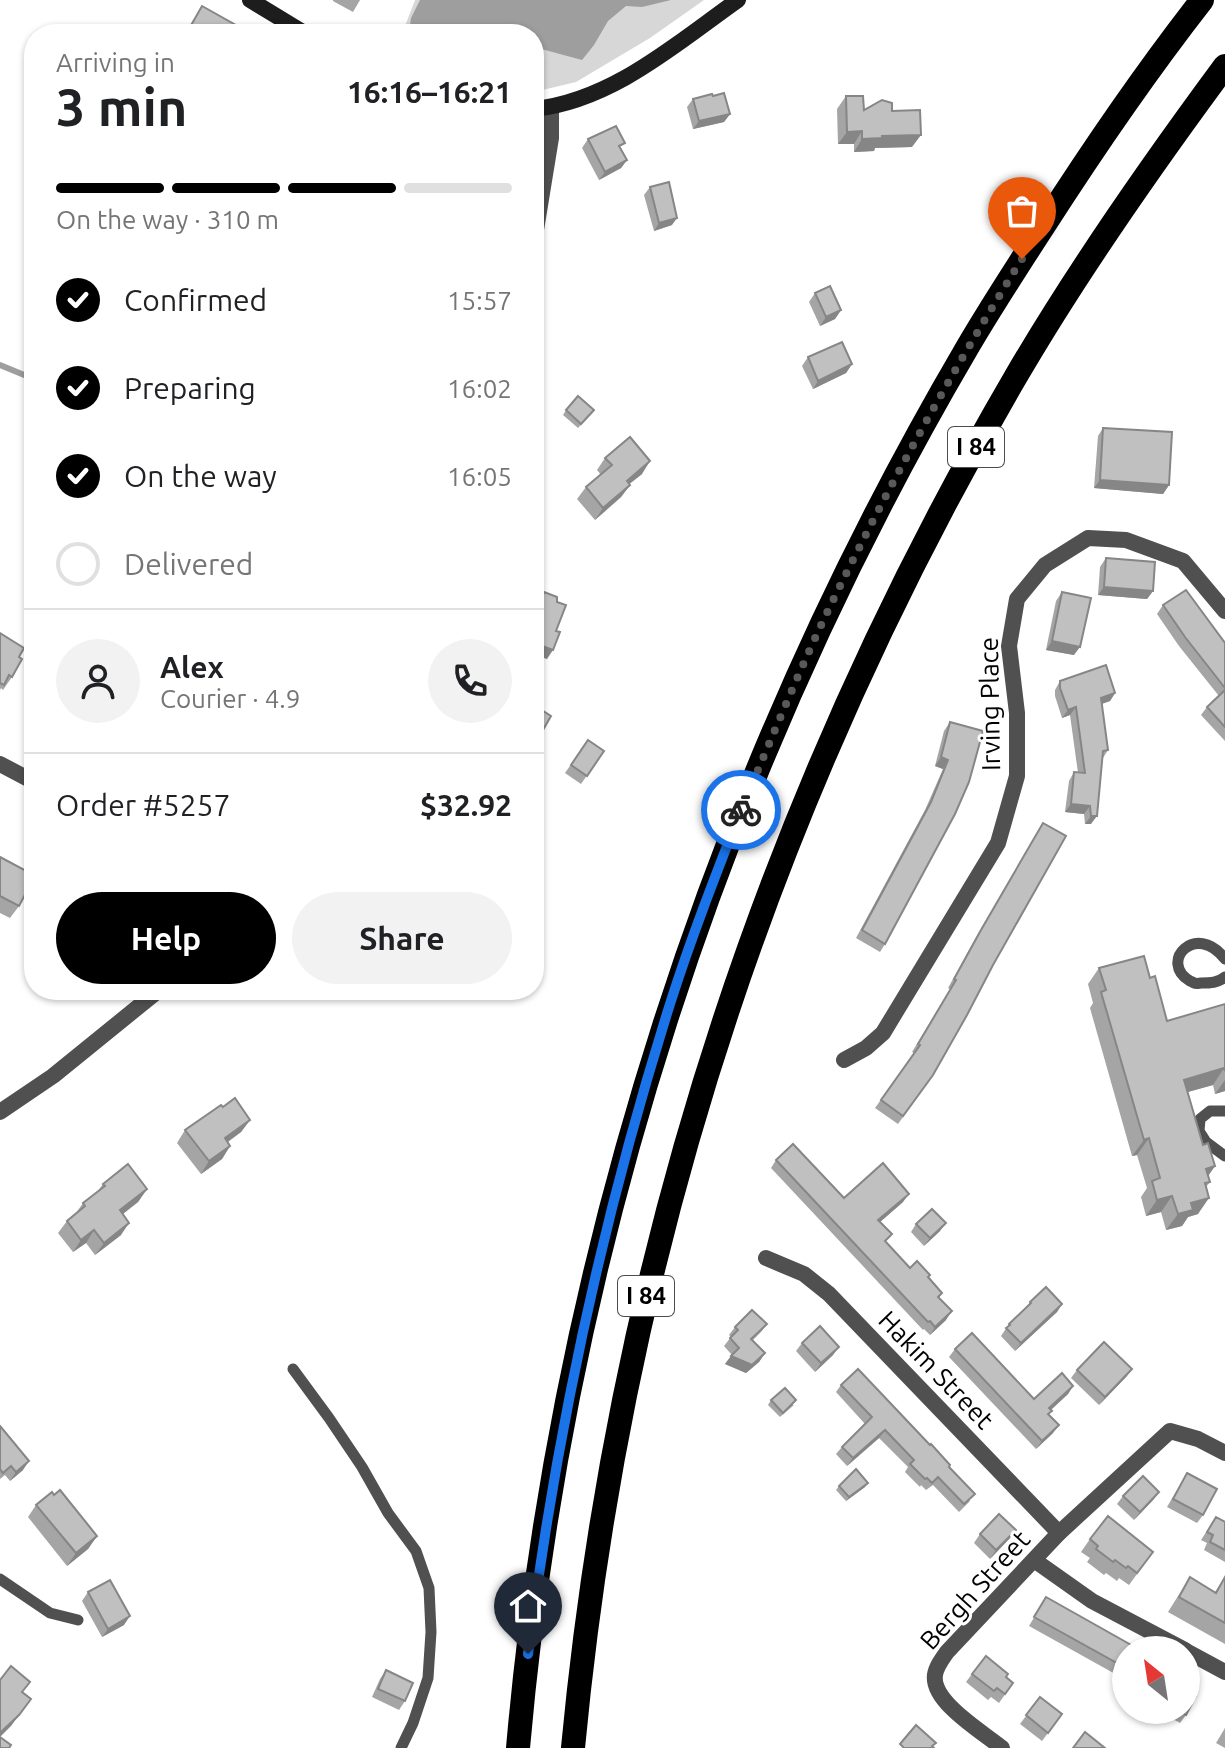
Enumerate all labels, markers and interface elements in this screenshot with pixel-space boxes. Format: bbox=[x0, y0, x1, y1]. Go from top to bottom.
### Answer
text: Arriving in bbox=[56, 48, 175, 77]
text: 16:16–16:21 bbox=[347, 75, 512, 109]
text: 3 min bbox=[56, 78, 187, 136]
pin bbox=[988, 177, 1056, 259]
icon: bag bbox=[1000, 189, 1044, 233]
text: On the way · 310 m bbox=[56, 205, 279, 234]
icon: check bbox=[56, 278, 100, 322]
text: Confirmed bbox=[124, 283, 267, 317]
text: 15:57 bbox=[447, 286, 512, 315]
icon: check bbox=[56, 366, 100, 410]
text: Preparing bbox=[124, 371, 256, 405]
text: 16:02 bbox=[447, 374, 512, 403]
road number: I 84 bbox=[948, 427, 1004, 467]
icon: check bbox=[56, 454, 100, 498]
text: On the way bbox=[124, 459, 277, 493]
text: 16:05 bbox=[447, 462, 512, 491]
text: Delivered bbox=[124, 547, 253, 581]
street label: Irving Place bbox=[974, 637, 1005, 771]
button: person bbox=[56, 639, 140, 723]
button: phone bbox=[428, 639, 512, 723]
text: Alex bbox=[160, 650, 224, 684]
text: Courier · 4.9 bbox=[160, 684, 300, 713]
courier bbox=[701, 770, 781, 850]
text: Order #5257 bbox=[56, 788, 230, 822]
text: $32.92 bbox=[420, 788, 512, 822]
icon: bike bbox=[719, 788, 763, 832]
button: Help bbox=[56, 892, 276, 984]
button: Share bbox=[292, 892, 512, 984]
road number: I 84 bbox=[618, 1276, 674, 1316]
street label: Hakim Street bbox=[873, 1305, 1000, 1434]
street label: Bergh Street bbox=[914, 1525, 1035, 1655]
pin bbox=[494, 1572, 562, 1654]
icon: home bbox=[506, 1584, 550, 1628]
north arrow bbox=[1112, 1636, 1200, 1724]
map controls bbox=[1112, 1636, 1200, 1724]

